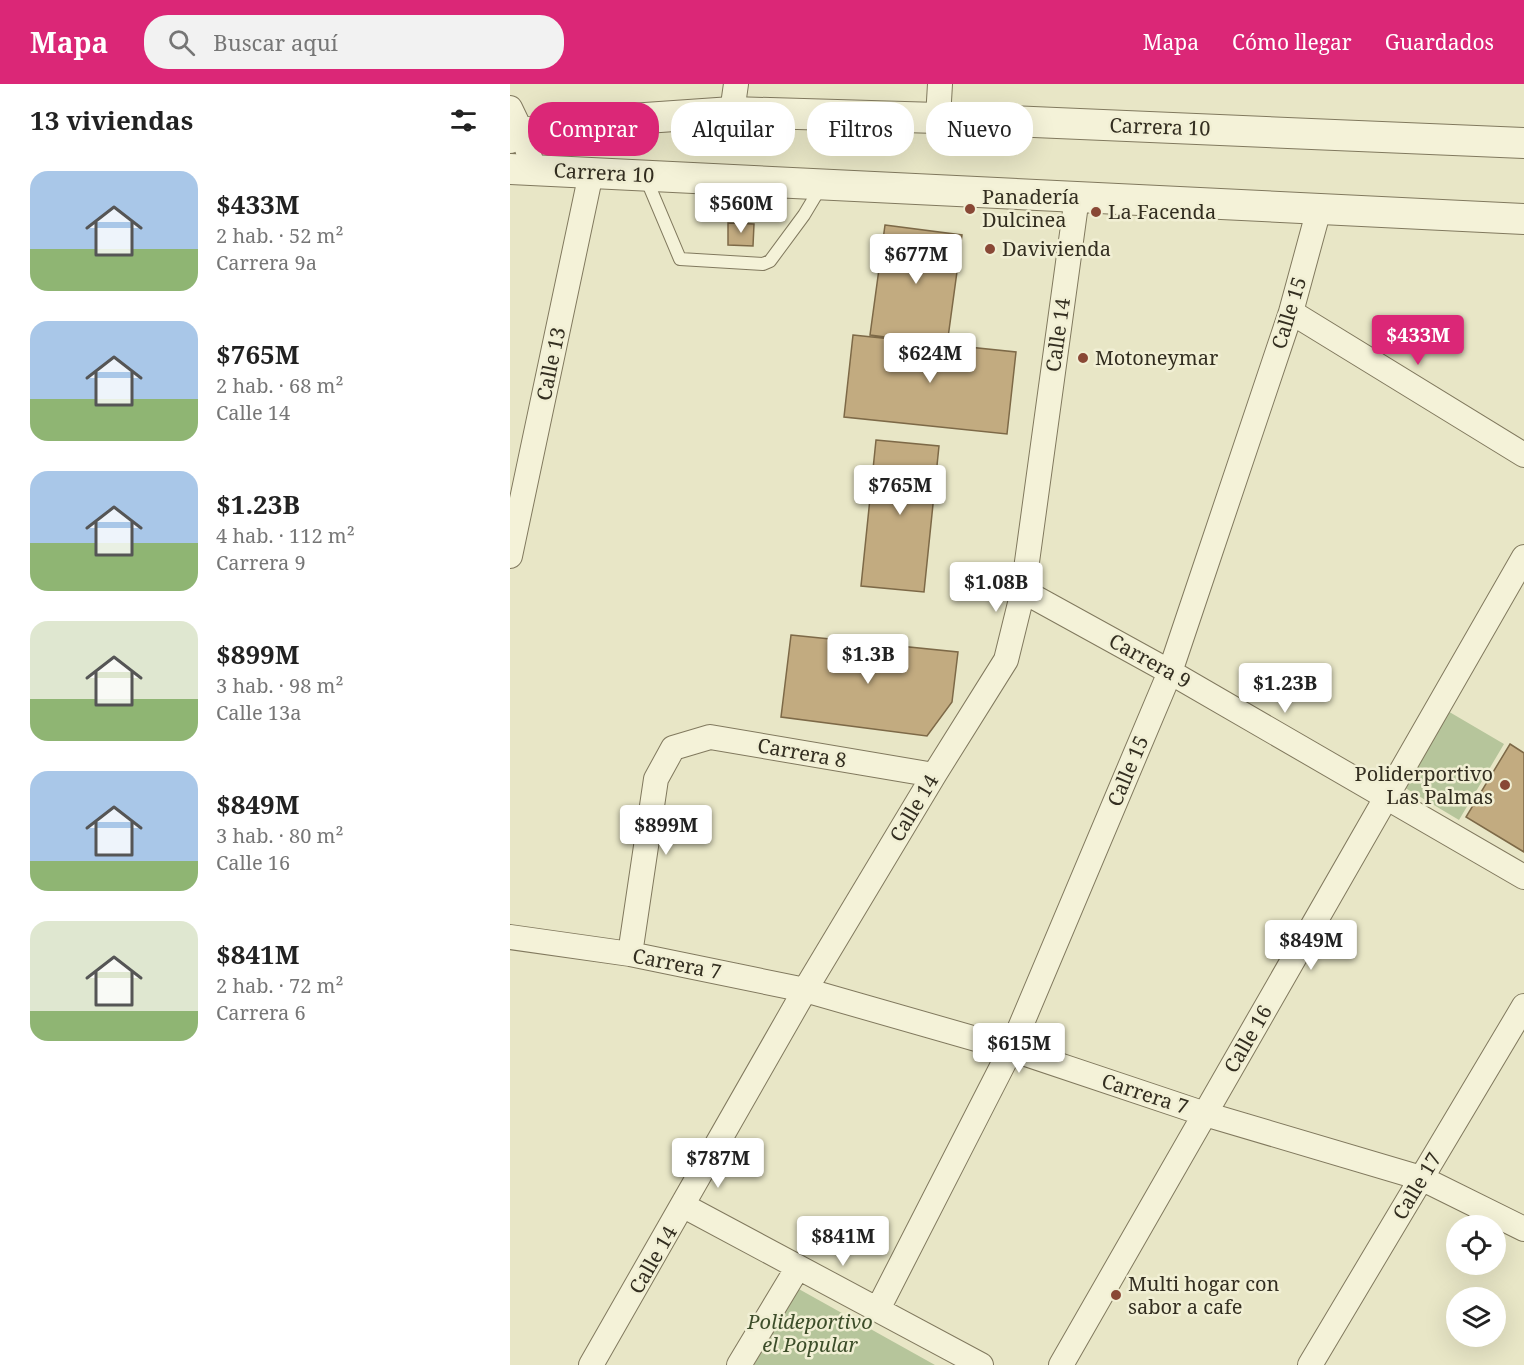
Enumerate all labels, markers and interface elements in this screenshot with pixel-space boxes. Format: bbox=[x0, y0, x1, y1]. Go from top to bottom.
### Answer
search box bbox=[144, 15, 564, 69]
text: Mapa bbox=[30, 23, 108, 61]
icon: search bbox=[165, 26, 198, 59]
text: Buscar aquí bbox=[213, 27, 338, 57]
text: Mapa bbox=[1143, 28, 1199, 56]
text: Cómo llegar bbox=[1232, 28, 1352, 56]
text: Guardados bbox=[1385, 28, 1494, 56]
text: 13 viviendas bbox=[30, 102, 193, 138]
chip: Comprar bbox=[528, 102, 659, 156]
chip: Alquilar bbox=[671, 102, 795, 156]
chip: Filtros bbox=[807, 102, 914, 156]
chip: Nuevo bbox=[926, 102, 1033, 156]
icon: filters bbox=[447, 104, 480, 137]
street label: Carrera 10 bbox=[1109, 111, 1211, 142]
street label: Carrera 10 bbox=[553, 156, 655, 189]
pin: $560M bbox=[699, 183, 783, 234]
place label: Panadería Dulcinea bbox=[982, 183, 1080, 233]
text: $433M bbox=[216, 186, 300, 222]
text: $560M bbox=[709, 189, 773, 216]
icon: home bbox=[78, 195, 150, 267]
place label: La Facenda bbox=[1108, 198, 1216, 225]
marker: Panadería Dulcinea bbox=[963, 202, 977, 216]
marker: La Facenda bbox=[1089, 205, 1103, 219]
text: 2 hab. · 52 m² bbox=[216, 222, 343, 249]
pin: $677M bbox=[874, 234, 958, 285]
place label: Davivienda bbox=[1002, 235, 1111, 262]
text: $677M bbox=[884, 240, 948, 267]
marker: Davivienda bbox=[983, 242, 997, 256]
text: Carrera 9a bbox=[216, 249, 317, 276]
street label: Calle 15 bbox=[1265, 273, 1312, 352]
street label: Calle 14 bbox=[1039, 296, 1076, 374]
pin: $433M bbox=[1376, 315, 1460, 366]
text: $433M bbox=[1386, 321, 1450, 348]
street label: Calle 13 bbox=[530, 325, 571, 403]
pin: $624M bbox=[888, 333, 972, 384]
text: $765M bbox=[216, 336, 300, 372]
text: $624M bbox=[898, 339, 962, 366]
place label: Motoneymar bbox=[1095, 344, 1219, 371]
icon: home bbox=[78, 345, 150, 417]
marker: Motoneymar bbox=[1076, 351, 1090, 365]
text: 2 hab. · 68 m² bbox=[216, 372, 343, 399]
text: Calle 14 bbox=[216, 399, 290, 426]
pin: $765M bbox=[858, 465, 942, 516]
text: $765M bbox=[868, 471, 932, 498]
text: $1.23B bbox=[216, 486, 300, 522]
icon: home bbox=[78, 495, 150, 567]
text: 4 hab. · 112 m² bbox=[216, 522, 355, 549]
text: Carrera 9 bbox=[216, 549, 306, 576]
pin: $1.08B bbox=[947, 562, 1045, 613]
text: $1.08B bbox=[964, 568, 1028, 595]
street label: Carrera 9 bbox=[1104, 627, 1196, 694]
pin: $1.3B bbox=[826, 634, 910, 685]
text: $899M bbox=[216, 636, 300, 672]
text: $1.3B bbox=[841, 640, 895, 667]
icon: home bbox=[78, 645, 150, 717]
pin: $1.23B bbox=[1236, 663, 1334, 714]
text: $1.23B bbox=[1253, 669, 1317, 696]
text: 3 hab. · 98 m² bbox=[216, 672, 343, 699]
text: Calle 13a bbox=[216, 699, 301, 726]
street label: Carrera 8 bbox=[756, 731, 849, 774]
street label: Calle 15 bbox=[1101, 731, 1154, 810]
place label: Poliderportivo Las Palmas bbox=[1355, 760, 1493, 810]
street label: Calle 14 bbox=[883, 769, 944, 846]
marker: Poliderportivo Las Palmas bbox=[1498, 778, 1512, 792]
text: $849M bbox=[216, 786, 300, 822]
icon: home bbox=[78, 795, 150, 867]
pin: $899M bbox=[624, 805, 708, 856]
text: $899M bbox=[634, 811, 698, 838]
text: 3 hab. · 80 m² bbox=[216, 822, 343, 849]
text: Calle 16 bbox=[216, 849, 290, 876]
pin: $849M bbox=[1269, 920, 1353, 971]
text: $849M bbox=[1279, 926, 1343, 953]
text: $841M bbox=[216, 936, 300, 972]
street label: Carrera 7 bbox=[630, 942, 724, 985]
icon: home bbox=[78, 945, 150, 1017]
text: 2 hab. · 72 m² bbox=[216, 972, 343, 999]
text: Carrera 6 bbox=[216, 999, 306, 1026]
street label: Calle 16 bbox=[1217, 1000, 1278, 1078]
pin: $615M bbox=[977, 1023, 1061, 1074]
text: $615M bbox=[987, 1029, 1051, 1056]
street label: Carrera 7 bbox=[1098, 1067, 1192, 1120]
pin: $787M bbox=[676, 1138, 760, 1189]
text: $787M bbox=[686, 1144, 750, 1171]
street label: Calle 17 bbox=[1386, 1147, 1447, 1224]
map controls bbox=[1446, 1215, 1506, 1347]
button: locate bbox=[1446, 1215, 1506, 1275]
pin: $841M bbox=[801, 1216, 885, 1267]
street label: Calle 14 bbox=[622, 1221, 683, 1299]
text: $841M bbox=[811, 1222, 875, 1249]
place label: Multi hogar con sabor a cafe bbox=[1128, 1270, 1280, 1320]
button: layers bbox=[1446, 1287, 1506, 1347]
marker: Multi hogar con sabor a cafe bbox=[1109, 1288, 1123, 1302]
park label: Polideportivo el Popular bbox=[746, 1308, 873, 1358]

